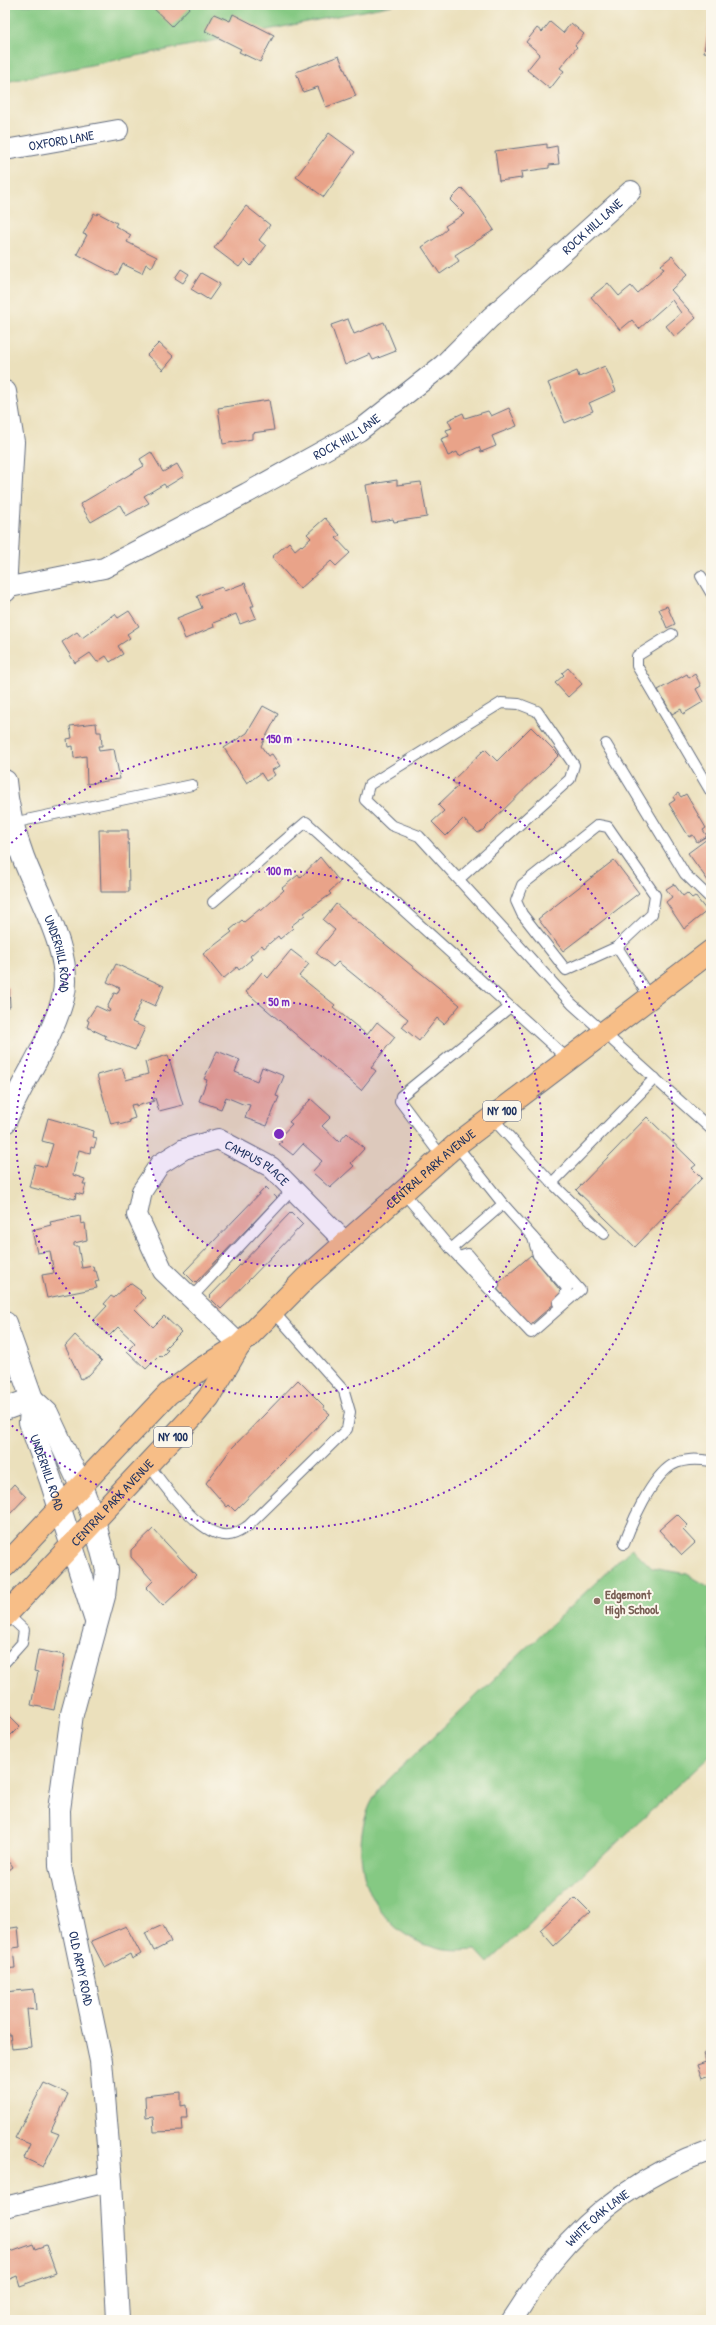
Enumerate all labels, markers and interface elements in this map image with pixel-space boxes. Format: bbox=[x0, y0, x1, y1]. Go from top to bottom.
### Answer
street label: OXFORD LANE bbox=[27, 125, 96, 155]
street label: ROCK HILL LANE bbox=[558, 194, 626, 258]
street label: ROCK HILL LANE bbox=[310, 409, 384, 464]
text: 150 m bbox=[266, 730, 292, 747]
text: 100 m bbox=[266, 862, 292, 879]
street label: UNDERHILL ROAD bbox=[40, 912, 74, 994]
text: 50 m bbox=[268, 993, 290, 1010]
road number: NY 100 bbox=[483, 1101, 521, 1121]
street label: CENTRAL PARK AVENUE bbox=[382, 1124, 479, 1212]
centre of rings bbox=[272, 1127, 286, 1141]
street label: CAMPUS PLACE bbox=[222, 1135, 294, 1190]
road number: NY 100 bbox=[154, 1427, 192, 1447]
street label: UNDERHILL ROAD bbox=[26, 1432, 69, 1513]
street label: CENTRAL PARK AVENUE bbox=[66, 1455, 157, 1550]
place label: Edgemont High School bbox=[605, 1585, 659, 1619]
marker: Edgemont High School bbox=[592, 1596, 602, 1606]
street label: OLD ARMY ROAD bbox=[65, 1929, 98, 2008]
street label: WHITE OAK LANE bbox=[561, 2185, 633, 2250]

